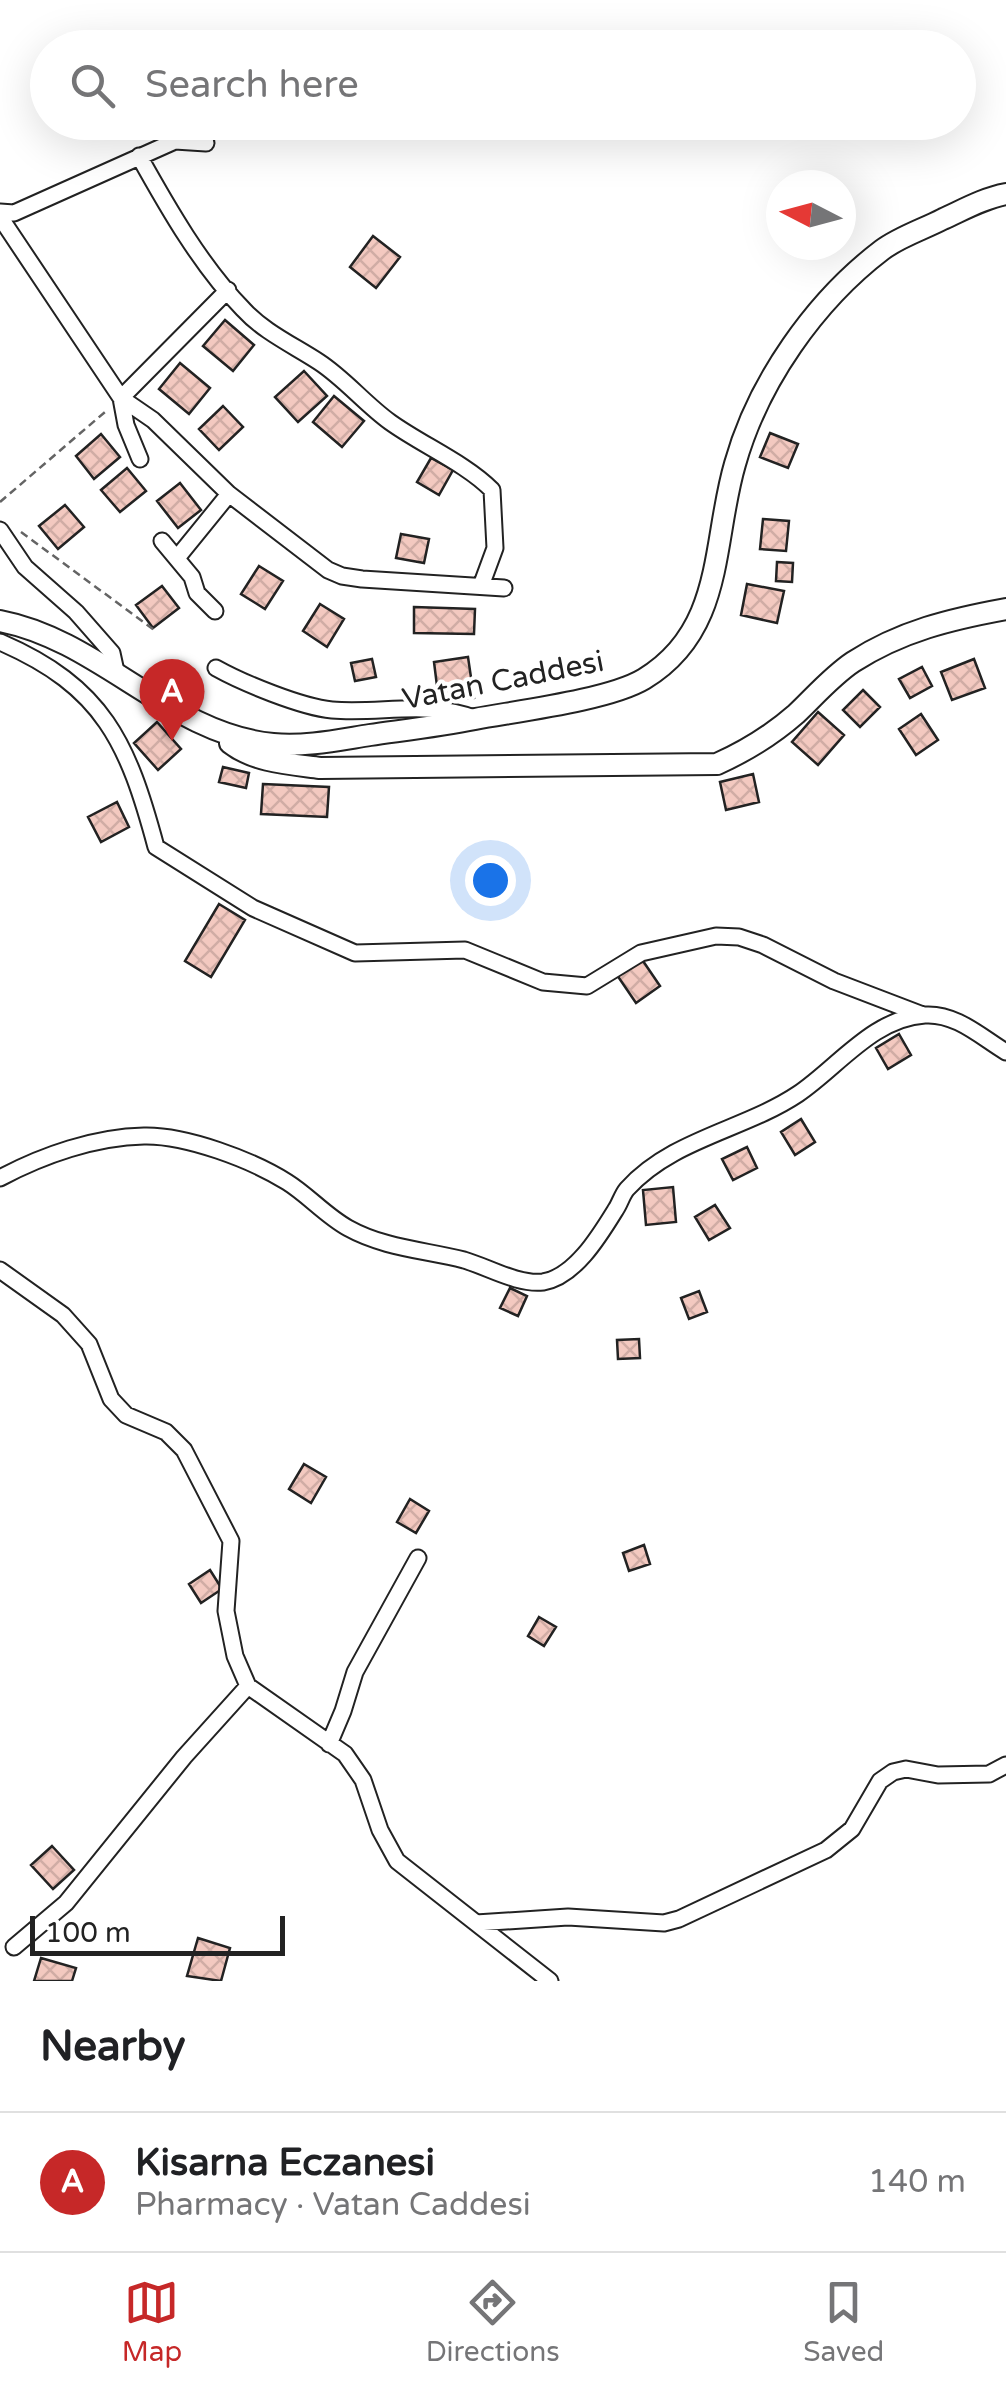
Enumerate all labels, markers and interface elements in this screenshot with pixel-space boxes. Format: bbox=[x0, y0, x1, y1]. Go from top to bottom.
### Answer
search box bbox=[30, 30, 976, 140]
icon: search bbox=[65, 58, 120, 113]
text: Search here bbox=[145, 62, 359, 108]
north arrow bbox=[766, 170, 856, 260]
street label: Vatan Caddesi bbox=[399, 643, 607, 718]
pin: A bbox=[140, 658, 204, 741]
your location bbox=[465, 855, 516, 906]
scale bar bbox=[30, 1911, 285, 1956]
text: 100 m bbox=[45, 1916, 131, 1950]
text: Nearby bbox=[40, 2021, 185, 2072]
text: Kisarna Eczanesi bbox=[135, 2140, 435, 2186]
text: A bbox=[61, 2163, 84, 2201]
text: 140 m bbox=[868, 2163, 966, 2201]
text: Pharmacy · Vatan Caddesi bbox=[135, 2186, 531, 2224]
tab: Map bbox=[122, 2275, 182, 2369]
tab: Directions bbox=[426, 2275, 560, 2369]
tab: Saved bbox=[803, 2275, 884, 2369]

